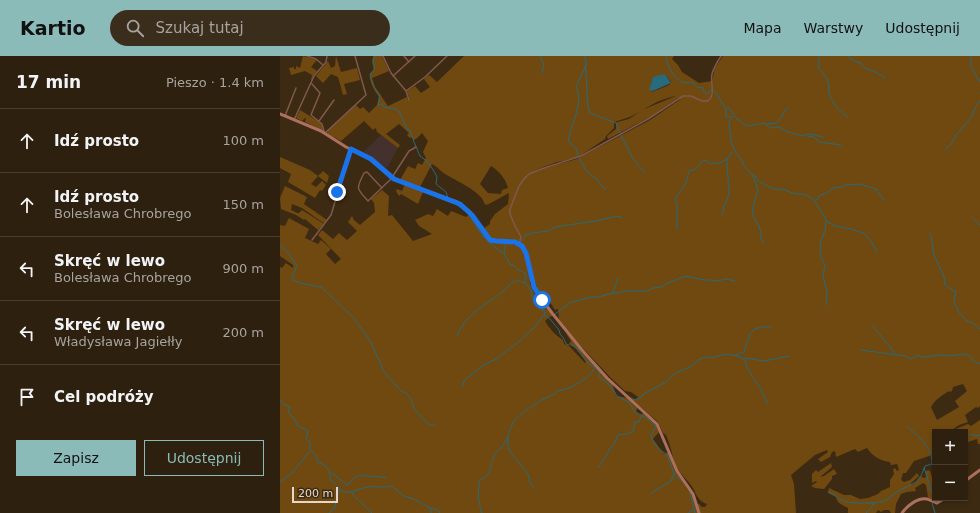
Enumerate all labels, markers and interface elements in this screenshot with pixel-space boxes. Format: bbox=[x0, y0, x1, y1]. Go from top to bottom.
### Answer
search box bbox=[110, 10, 390, 46]
text: Kartio bbox=[20, 17, 86, 39]
icon: search bbox=[124, 17, 146, 39]
text: Szukaj tutaj bbox=[156, 19, 244, 37]
text: Mapa bbox=[743, 20, 782, 36]
text: Warstwy bbox=[804, 20, 863, 36]
text: Udostępnij bbox=[885, 20, 960, 36]
text: 17 min bbox=[16, 72, 81, 92]
text: Pieszo · 1.4 km bbox=[166, 75, 264, 90]
icon: ahead bbox=[16, 130, 38, 152]
text: Idź prosto bbox=[54, 132, 139, 150]
text: 100 m bbox=[222, 133, 264, 148]
route end bbox=[328, 183, 346, 201]
text: Idź prosto bbox=[54, 188, 139, 206]
icon: ahead bbox=[16, 194, 38, 216]
text: 150 m bbox=[222, 197, 264, 212]
text: Bolesława Chrobrego bbox=[54, 206, 192, 221]
text: Skręć w lewo bbox=[54, 252, 165, 270]
icon: left bbox=[16, 258, 38, 280]
text: 900 m bbox=[222, 261, 264, 276]
text: Bolesława Chrobrego bbox=[54, 270, 192, 285]
route start bbox=[533, 291, 551, 309]
text: Skręć w lewo bbox=[54, 316, 165, 334]
icon: left bbox=[16, 322, 38, 344]
text: 200 m bbox=[222, 325, 264, 340]
text: Władysława Jagiełły bbox=[54, 334, 182, 349]
icon: arrive bbox=[16, 386, 38, 408]
text: Cel podróży bbox=[54, 388, 154, 406]
map controls bbox=[932, 429, 968, 501]
button: + bbox=[932, 429, 968, 465]
button: Zapisz bbox=[16, 440, 136, 476]
button: Udostępnij bbox=[144, 440, 264, 476]
button: − bbox=[932, 465, 968, 501]
scale bar bbox=[292, 485, 338, 504]
text: 200 m bbox=[298, 487, 333, 500]

